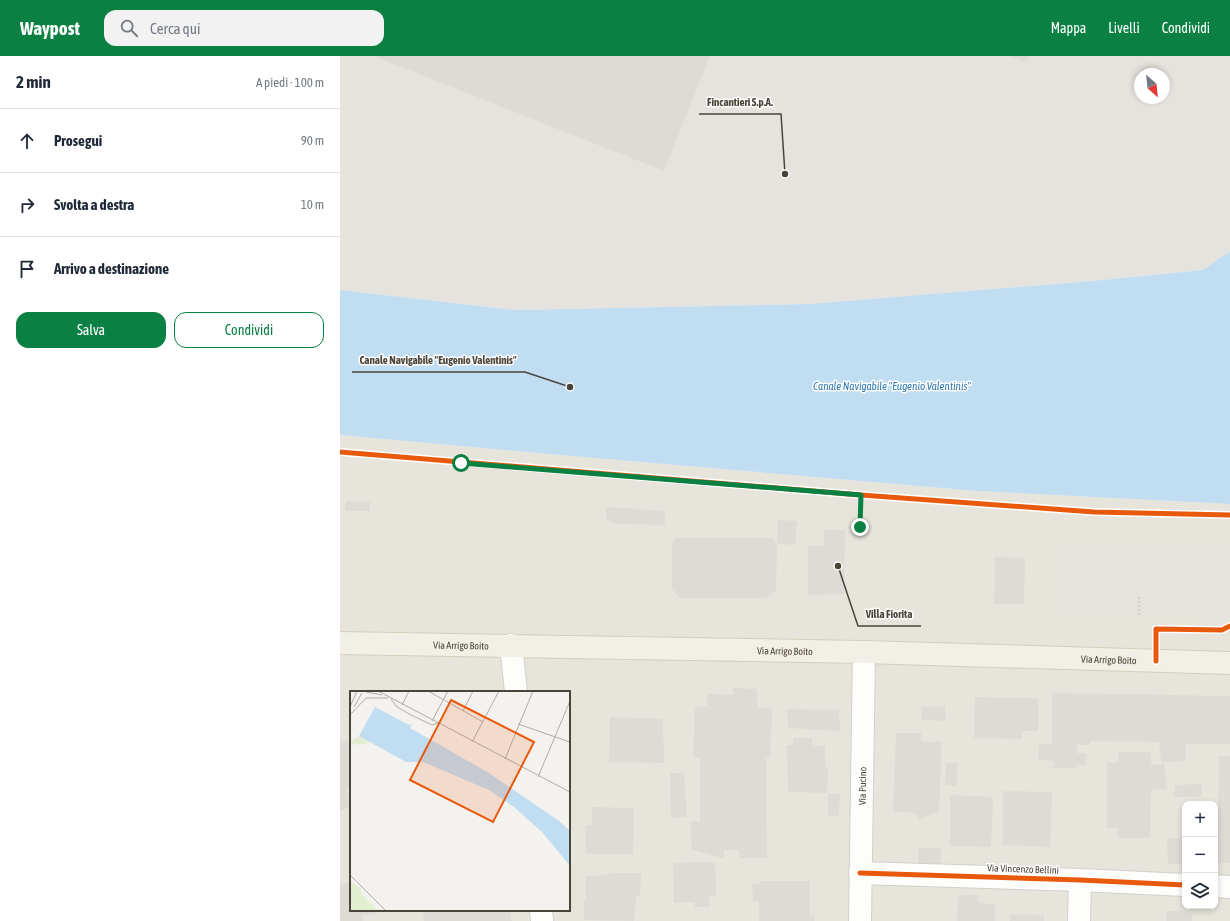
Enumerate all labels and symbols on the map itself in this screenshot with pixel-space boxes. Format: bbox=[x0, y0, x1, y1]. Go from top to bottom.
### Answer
north arrow bbox=[1134, 68, 1170, 104]
callout: Fincantieri S.p.A. bbox=[699, 91, 781, 114]
text: Fincantieri S.p.A. bbox=[707, 96, 773, 108]
callout: Canale Navigabile "Eugenio Valentinis" bbox=[352, 349, 525, 372]
text: Canale Navigabile "Eugenio Valentinis" bbox=[359, 354, 517, 366]
water label: Canale Navigabile "Eugenio Valentinis" bbox=[813, 380, 971, 392]
route start bbox=[452, 454, 470, 472]
route end bbox=[851, 518, 869, 536]
callout: Villa Fiorita bbox=[858, 603, 921, 626]
text: Villa Fiorita bbox=[865, 608, 912, 620]
street label: Via Arrigo Boito bbox=[433, 639, 489, 651]
street label: Via Arrigo Boito bbox=[757, 645, 813, 657]
street label: Via Arrigo Boito bbox=[1081, 653, 1137, 666]
inset map bbox=[350, 691, 570, 911]
street label: Via Pucino bbox=[856, 766, 868, 805]
street label: Via Vincenzo Bellini bbox=[987, 862, 1059, 876]

